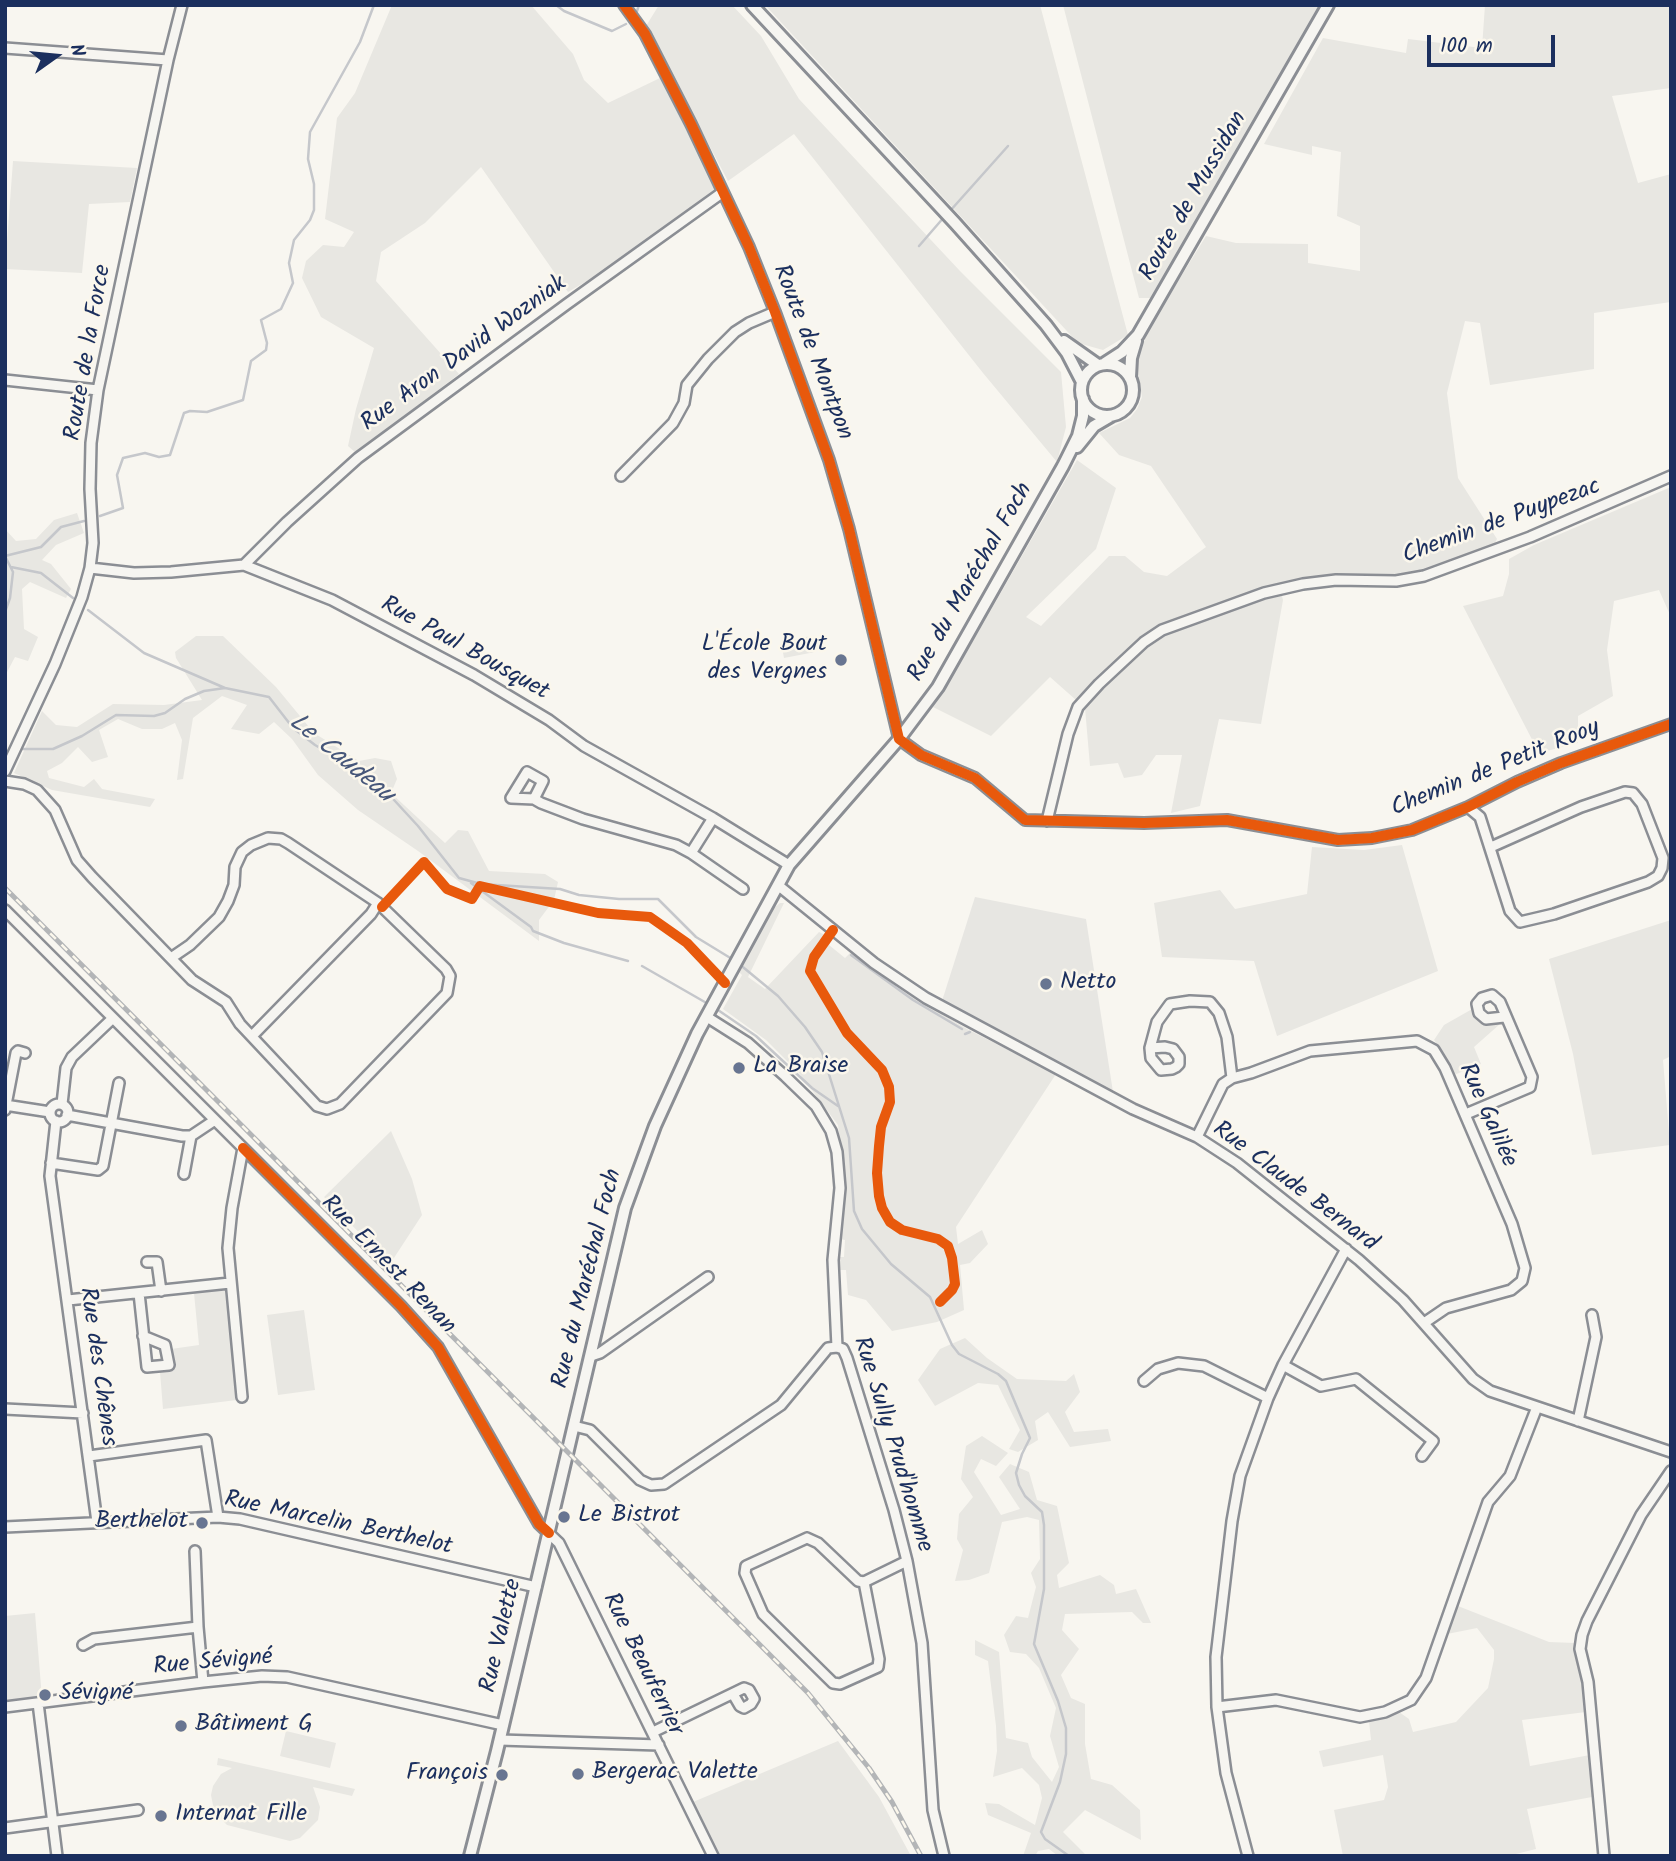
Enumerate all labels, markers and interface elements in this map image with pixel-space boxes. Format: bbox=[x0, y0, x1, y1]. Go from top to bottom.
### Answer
north arrow bbox=[21, 21, 91, 91]
scale bar bbox=[1431, 21, 1559, 65]
text: 100 m bbox=[1440, 30, 1493, 63]
text: N bbox=[60, 41, 92, 60]
street label: Route de Mussidan bbox=[1135, 107, 1255, 287]
street label: Route de Montpon bbox=[764, 261, 858, 445]
street label: Route de la Force bbox=[60, 263, 120, 443]
street label: Rue Aron David Wozniak bbox=[357, 271, 573, 439]
street label: Chemin de Puypezac bbox=[1399, 474, 1605, 572]
street label: Rue du Maréchal Foch bbox=[903, 478, 1041, 688]
street label: Rue Paul Bousquet bbox=[375, 592, 553, 708]
place label: L'École Bout des Vergnes bbox=[702, 632, 827, 688]
marker: L'École Bout des Vergnes bbox=[833, 652, 849, 668]
water label: Le Caudeau bbox=[281, 708, 399, 812]
street label: Chemin de Petit Rooy bbox=[1387, 715, 1605, 825]
place label: Netto bbox=[1060, 970, 1116, 998]
marker: Netto bbox=[1038, 976, 1054, 992]
place label: La Braise bbox=[753, 1054, 848, 1082]
marker: La Braise bbox=[731, 1060, 747, 1076]
street label: Rue Galilée bbox=[1450, 1060, 1522, 1172]
street label: Rue Claude Bernard bbox=[1206, 1116, 1382, 1260]
street label: Rue du Maréchal Foch bbox=[548, 1166, 630, 1392]
street label: Rue Ernest Renan bbox=[313, 1190, 461, 1342]
street label: Rue des Chênes bbox=[71, 1286, 121, 1448]
street label: Rue Sully Prud'homme bbox=[845, 1334, 937, 1556]
street label: Rue Marcelin Berthelot bbox=[221, 1487, 455, 1563]
place label: Le Bistrot bbox=[578, 1503, 680, 1531]
place label: Berthelot bbox=[95, 1509, 188, 1537]
marker: Le Bistrot bbox=[556, 1509, 572, 1525]
marker: Berthelot bbox=[194, 1515, 210, 1531]
street label: Rue Valette bbox=[476, 1576, 530, 1696]
street label: Rue Beauferrier bbox=[594, 1589, 688, 1741]
street label: Rue Sévigné bbox=[152, 1644, 274, 1684]
place label: Sévigné bbox=[59, 1681, 133, 1709]
marker: Sévigné bbox=[37, 1687, 53, 1703]
place label: Bâtiment G bbox=[195, 1712, 313, 1740]
marker: Bâtiment G bbox=[173, 1718, 189, 1734]
place label: Bergerac Valette bbox=[592, 1760, 758, 1788]
place label: François bbox=[406, 1761, 488, 1789]
marker: Bergerac Valette bbox=[570, 1766, 586, 1782]
marker: François bbox=[494, 1767, 510, 1783]
place label: Internat Fille bbox=[175, 1802, 307, 1830]
marker: Internat Fille bbox=[153, 1808, 169, 1824]

